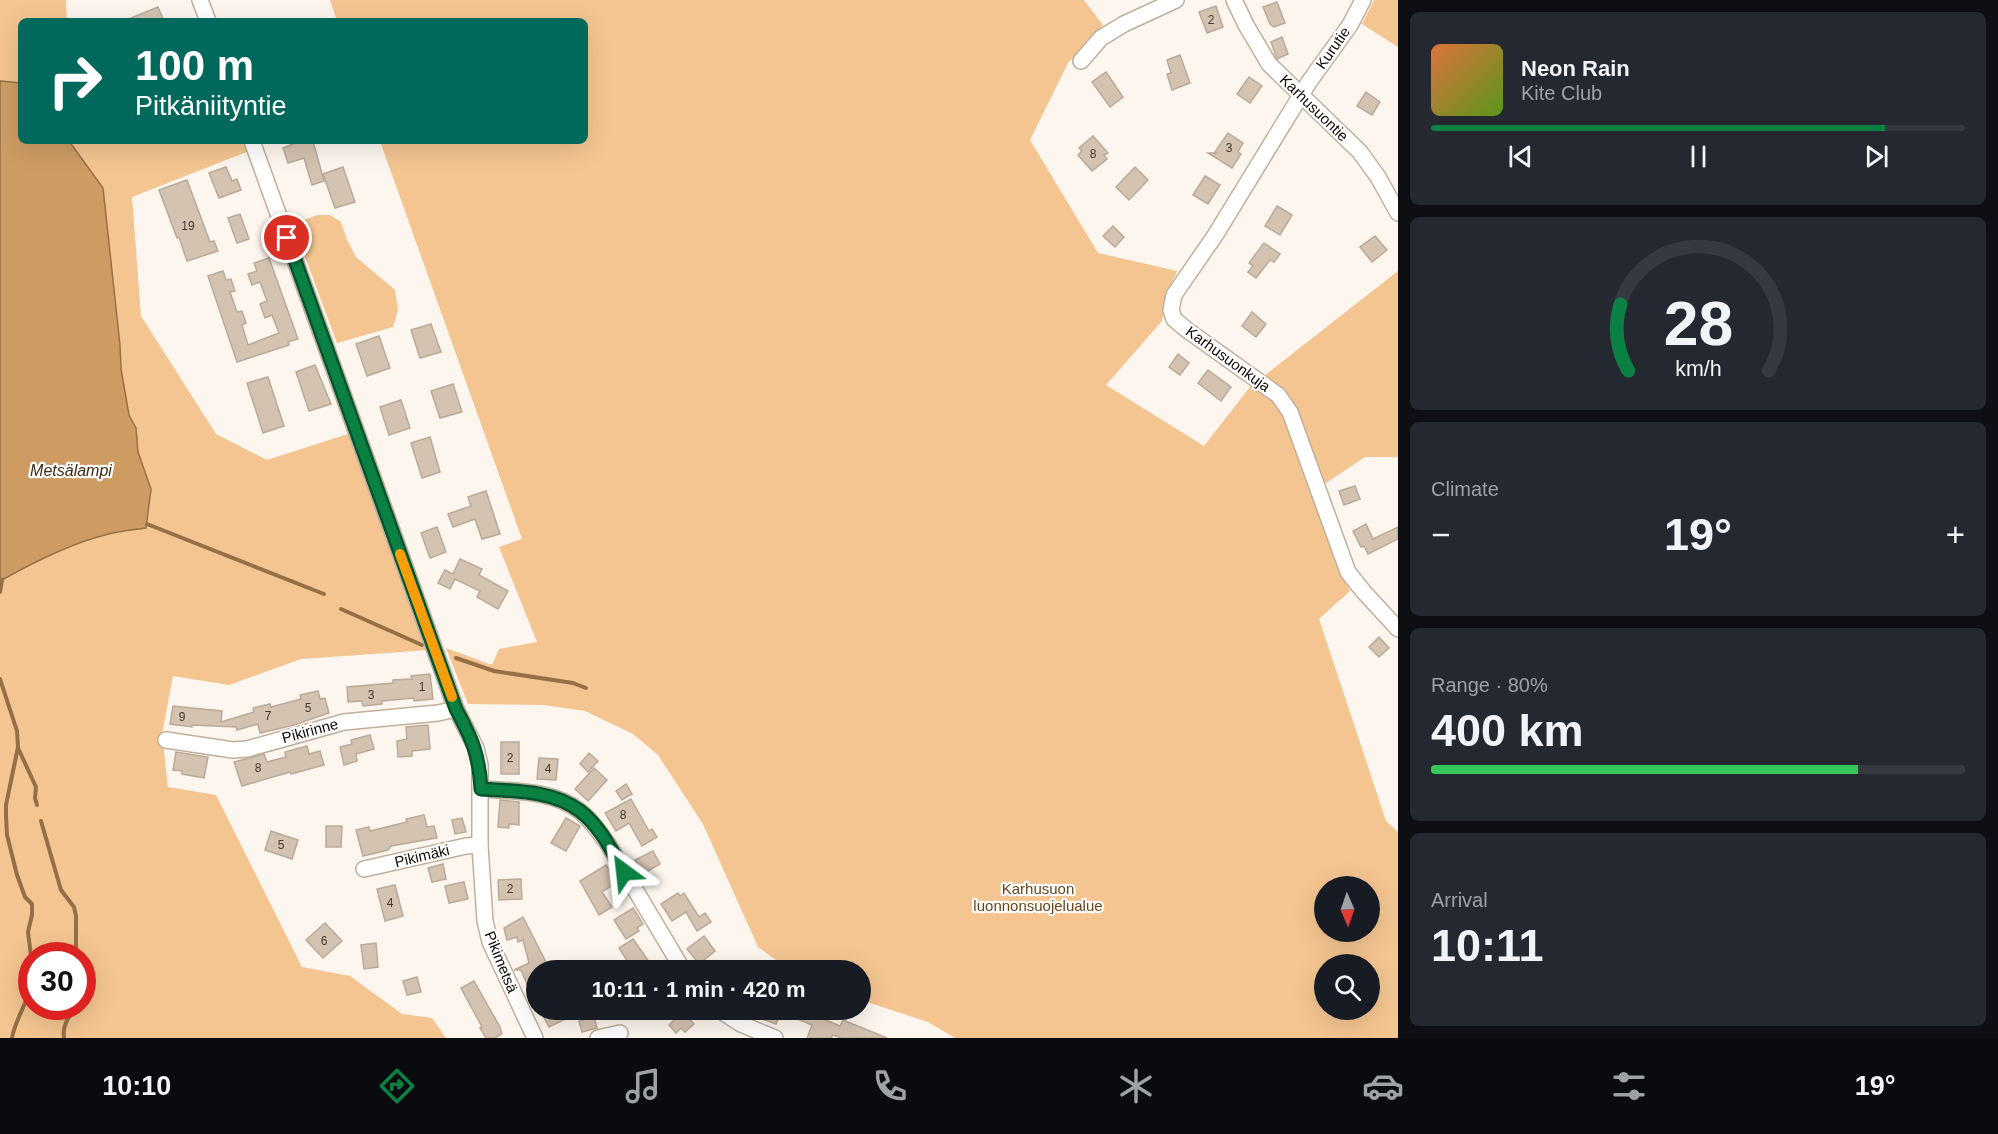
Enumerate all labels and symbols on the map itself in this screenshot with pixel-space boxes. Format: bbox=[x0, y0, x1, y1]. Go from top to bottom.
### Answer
house number: 2 bbox=[1208, 13, 1215, 27]
street label: Kurutie bbox=[1312, 23, 1353, 72]
street label: Karhusuontie bbox=[1277, 71, 1352, 144]
house number: 3 bbox=[1226, 141, 1233, 155]
house number: 8 bbox=[1090, 147, 1097, 161]
pin bbox=[261, 212, 312, 263]
house number: 19 bbox=[181, 219, 195, 233]
street label: Karhusuonkuja bbox=[1183, 322, 1274, 395]
water label: Metsälampi bbox=[30, 462, 112, 479]
house number: 1 bbox=[419, 680, 426, 694]
house number: 3 bbox=[368, 688, 375, 702]
house number: 5 bbox=[305, 701, 312, 715]
house number: 7 bbox=[265, 709, 272, 723]
house number: 9 bbox=[179, 710, 186, 724]
street label: Pikirinne bbox=[280, 715, 340, 746]
house number: 2 bbox=[507, 751, 514, 765]
house number: 8 bbox=[255, 761, 262, 775]
house number: 4 bbox=[545, 762, 552, 776]
house number: 8 bbox=[620, 808, 627, 822]
house number: 5 bbox=[278, 838, 285, 852]
position arrow bbox=[592, 840, 656, 904]
street label: Pikimäki bbox=[393, 841, 451, 870]
north arrow bbox=[1314, 876, 1380, 942]
park label: Karhusuon luonnonsuojelualue bbox=[973, 880, 1103, 914]
house number: 2 bbox=[507, 882, 514, 896]
house number: 4 bbox=[387, 896, 394, 910]
street label: Pikimetsä bbox=[481, 928, 522, 996]
house number: 6 bbox=[321, 934, 328, 948]
speed limit sign: 30 bbox=[18, 942, 96, 1020]

